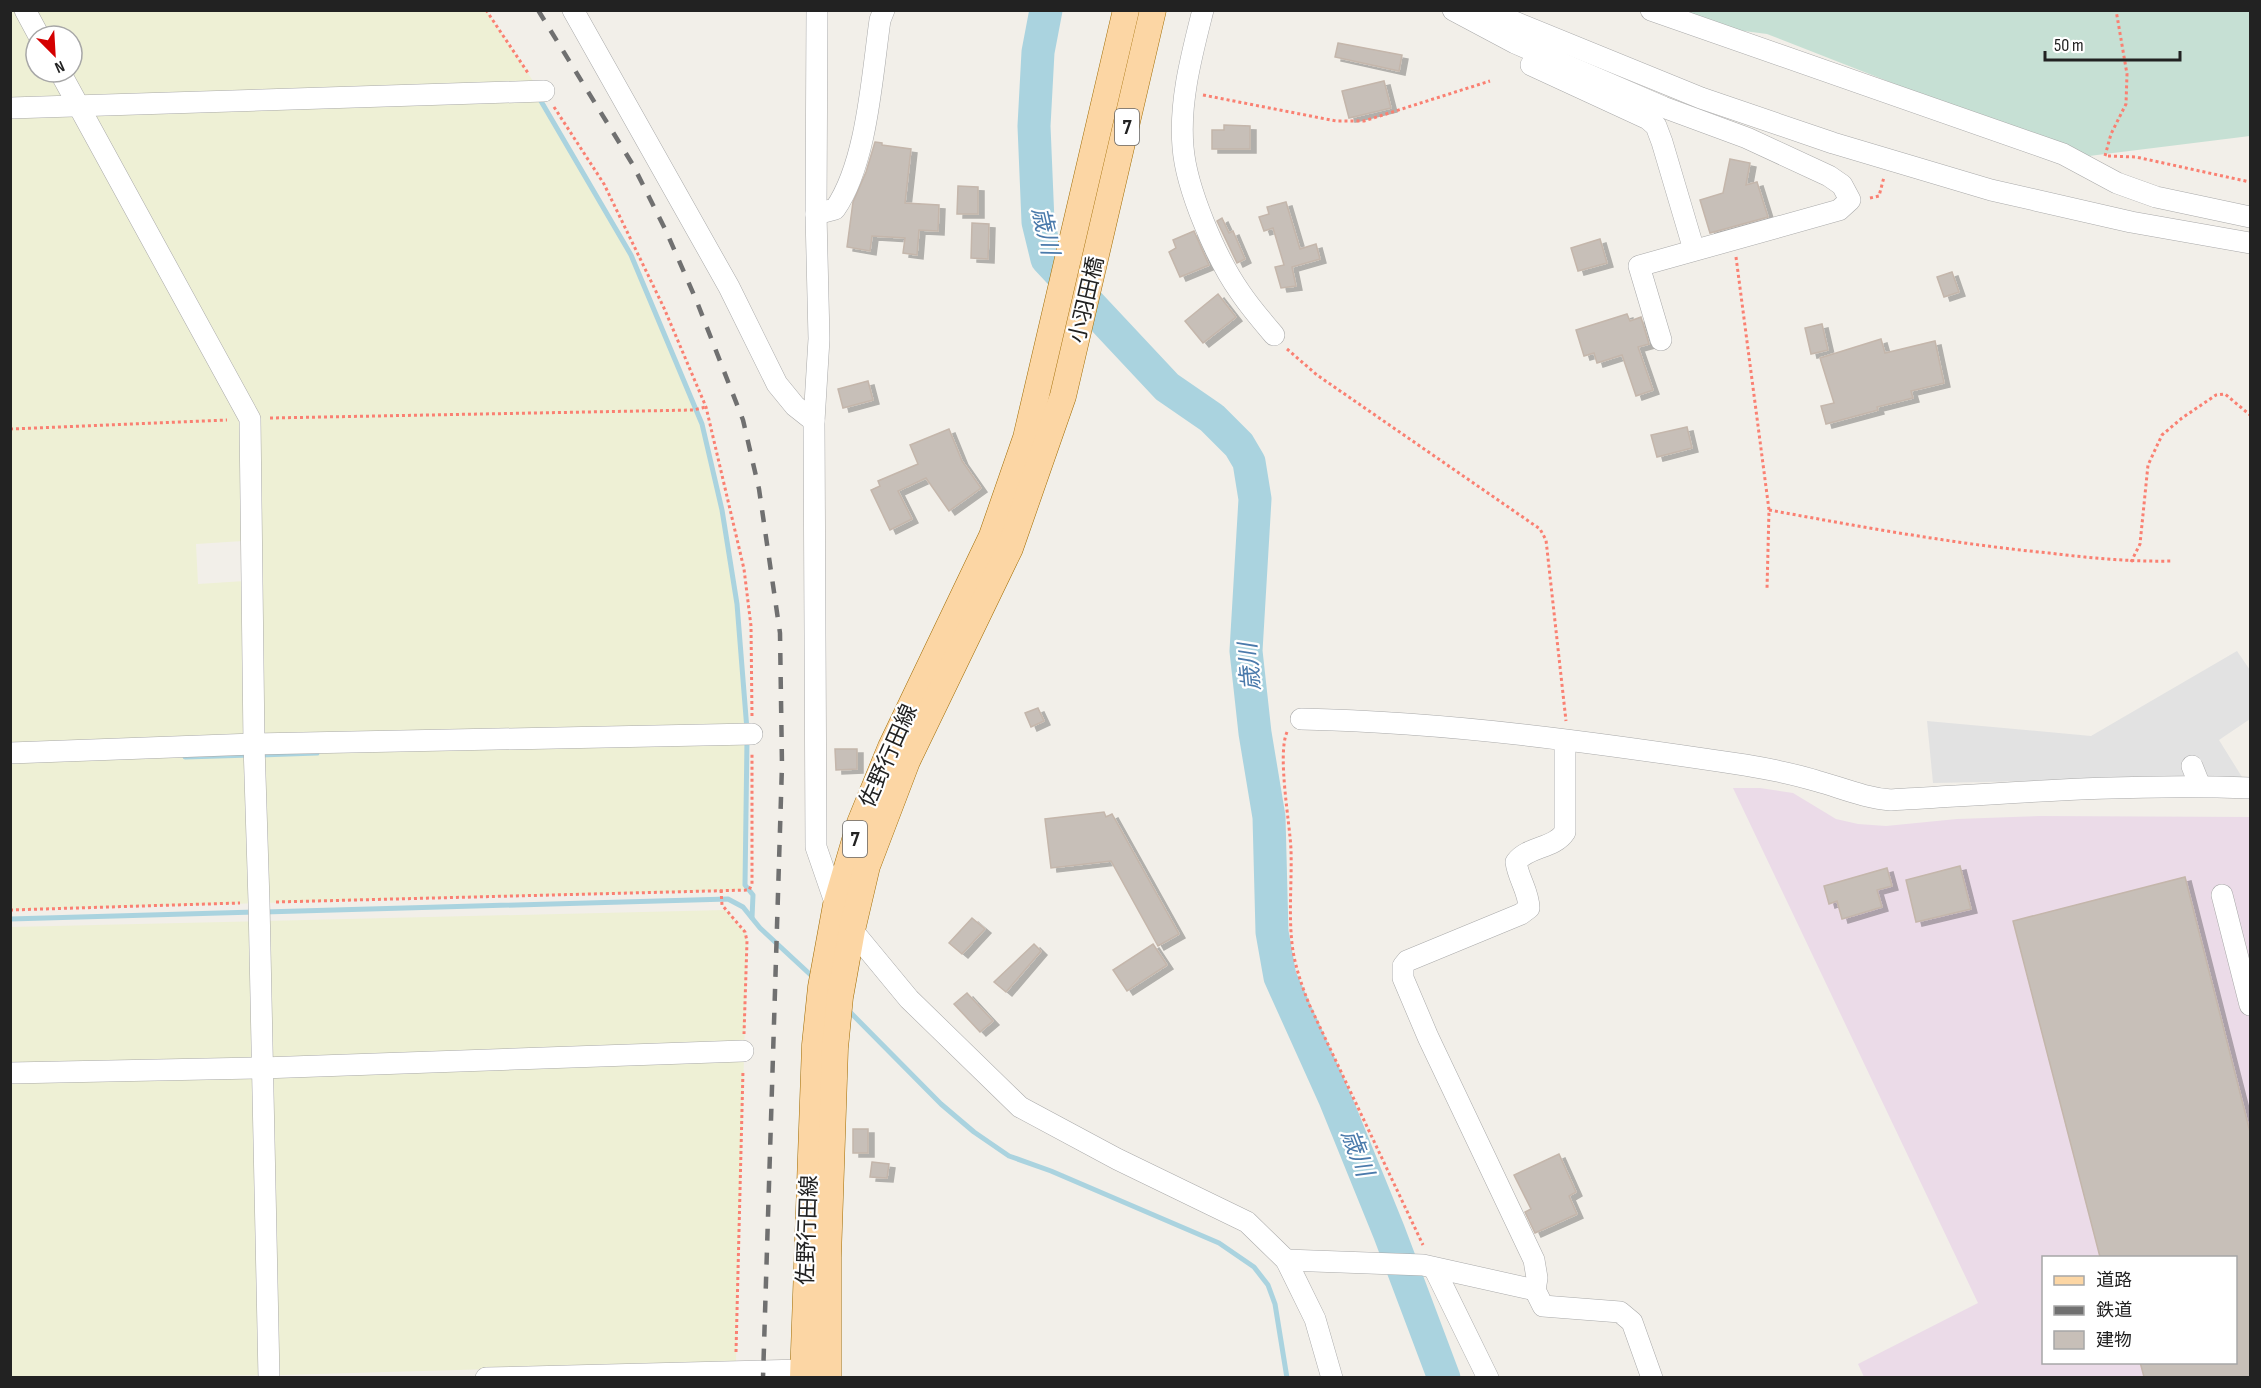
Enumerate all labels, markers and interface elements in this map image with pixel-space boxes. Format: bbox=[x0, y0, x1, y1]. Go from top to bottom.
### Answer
north arrow bbox=[24, 24, 84, 84]
scale bar bbox=[2045, 24, 2180, 62]
text: 50 m bbox=[2054, 35, 2084, 56]
text: N bbox=[52, 56, 67, 77]
road number: 7 bbox=[1115, 109, 1139, 145]
water label: 歳川 bbox=[1025, 204, 1065, 261]
street label: 小羽田橋 bbox=[1064, 254, 1110, 346]
water label: 歳川 bbox=[1233, 639, 1267, 692]
street label: 佐野行田線 bbox=[854, 700, 924, 812]
road number: 7 bbox=[843, 821, 867, 857]
water label: 歳川 bbox=[1335, 1125, 1380, 1183]
street label: 佐野行田線 bbox=[793, 1175, 823, 1285]
legend bbox=[2042, 1256, 2237, 1364]
text: 道路 bbox=[2096, 1270, 2132, 1291]
text: 鉄道 bbox=[2096, 1300, 2132, 1321]
text: 建物 bbox=[2096, 1330, 2132, 1351]

